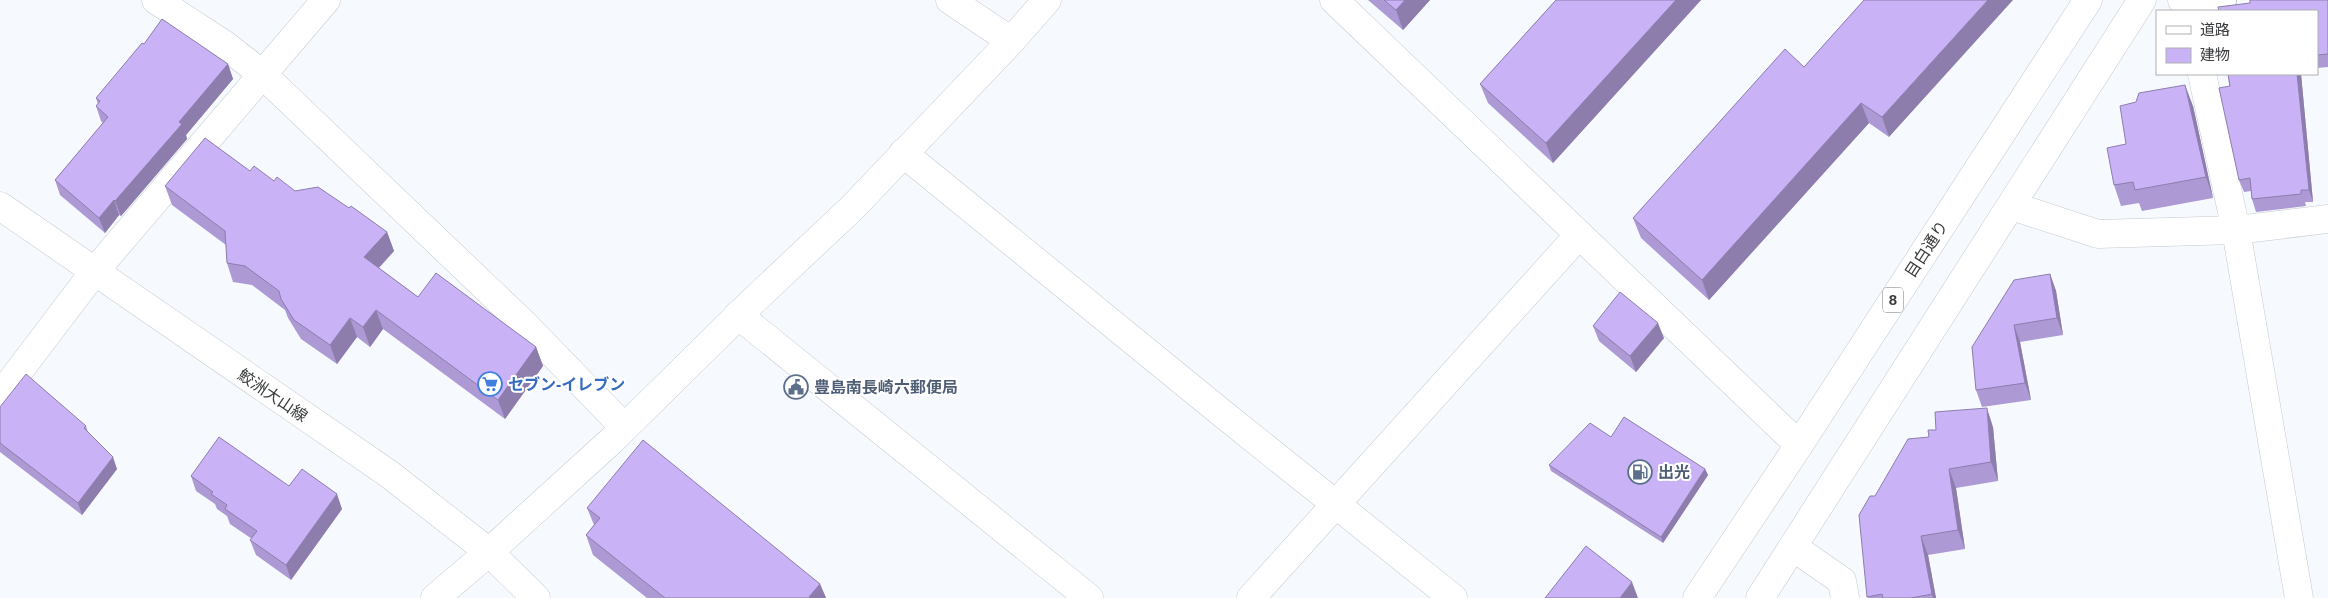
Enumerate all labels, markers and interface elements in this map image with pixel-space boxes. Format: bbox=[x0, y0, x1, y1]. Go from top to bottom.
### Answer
legend bbox=[2156, 10, 2318, 75]
text: 道路 bbox=[2200, 21, 2230, 38]
text: 建物 bbox=[2200, 46, 2230, 63]
street label: 目白通り bbox=[1902, 218, 1951, 281]
road number: 8 bbox=[1883, 288, 1903, 312]
street label: 鮫洲大山線 bbox=[235, 366, 311, 425]
supermarket icon: セブン-イレブン bbox=[477, 371, 503, 397]
public building icon: 豊島南長崎六郵便局 bbox=[783, 374, 809, 400]
place label: セブン-イレブン bbox=[508, 376, 625, 393]
place label: 豊島南長崎六郵便局 bbox=[814, 379, 958, 396]
fuel station icon: 出光 bbox=[1627, 459, 1653, 485]
place label: 出光 bbox=[1658, 464, 1690, 481]

